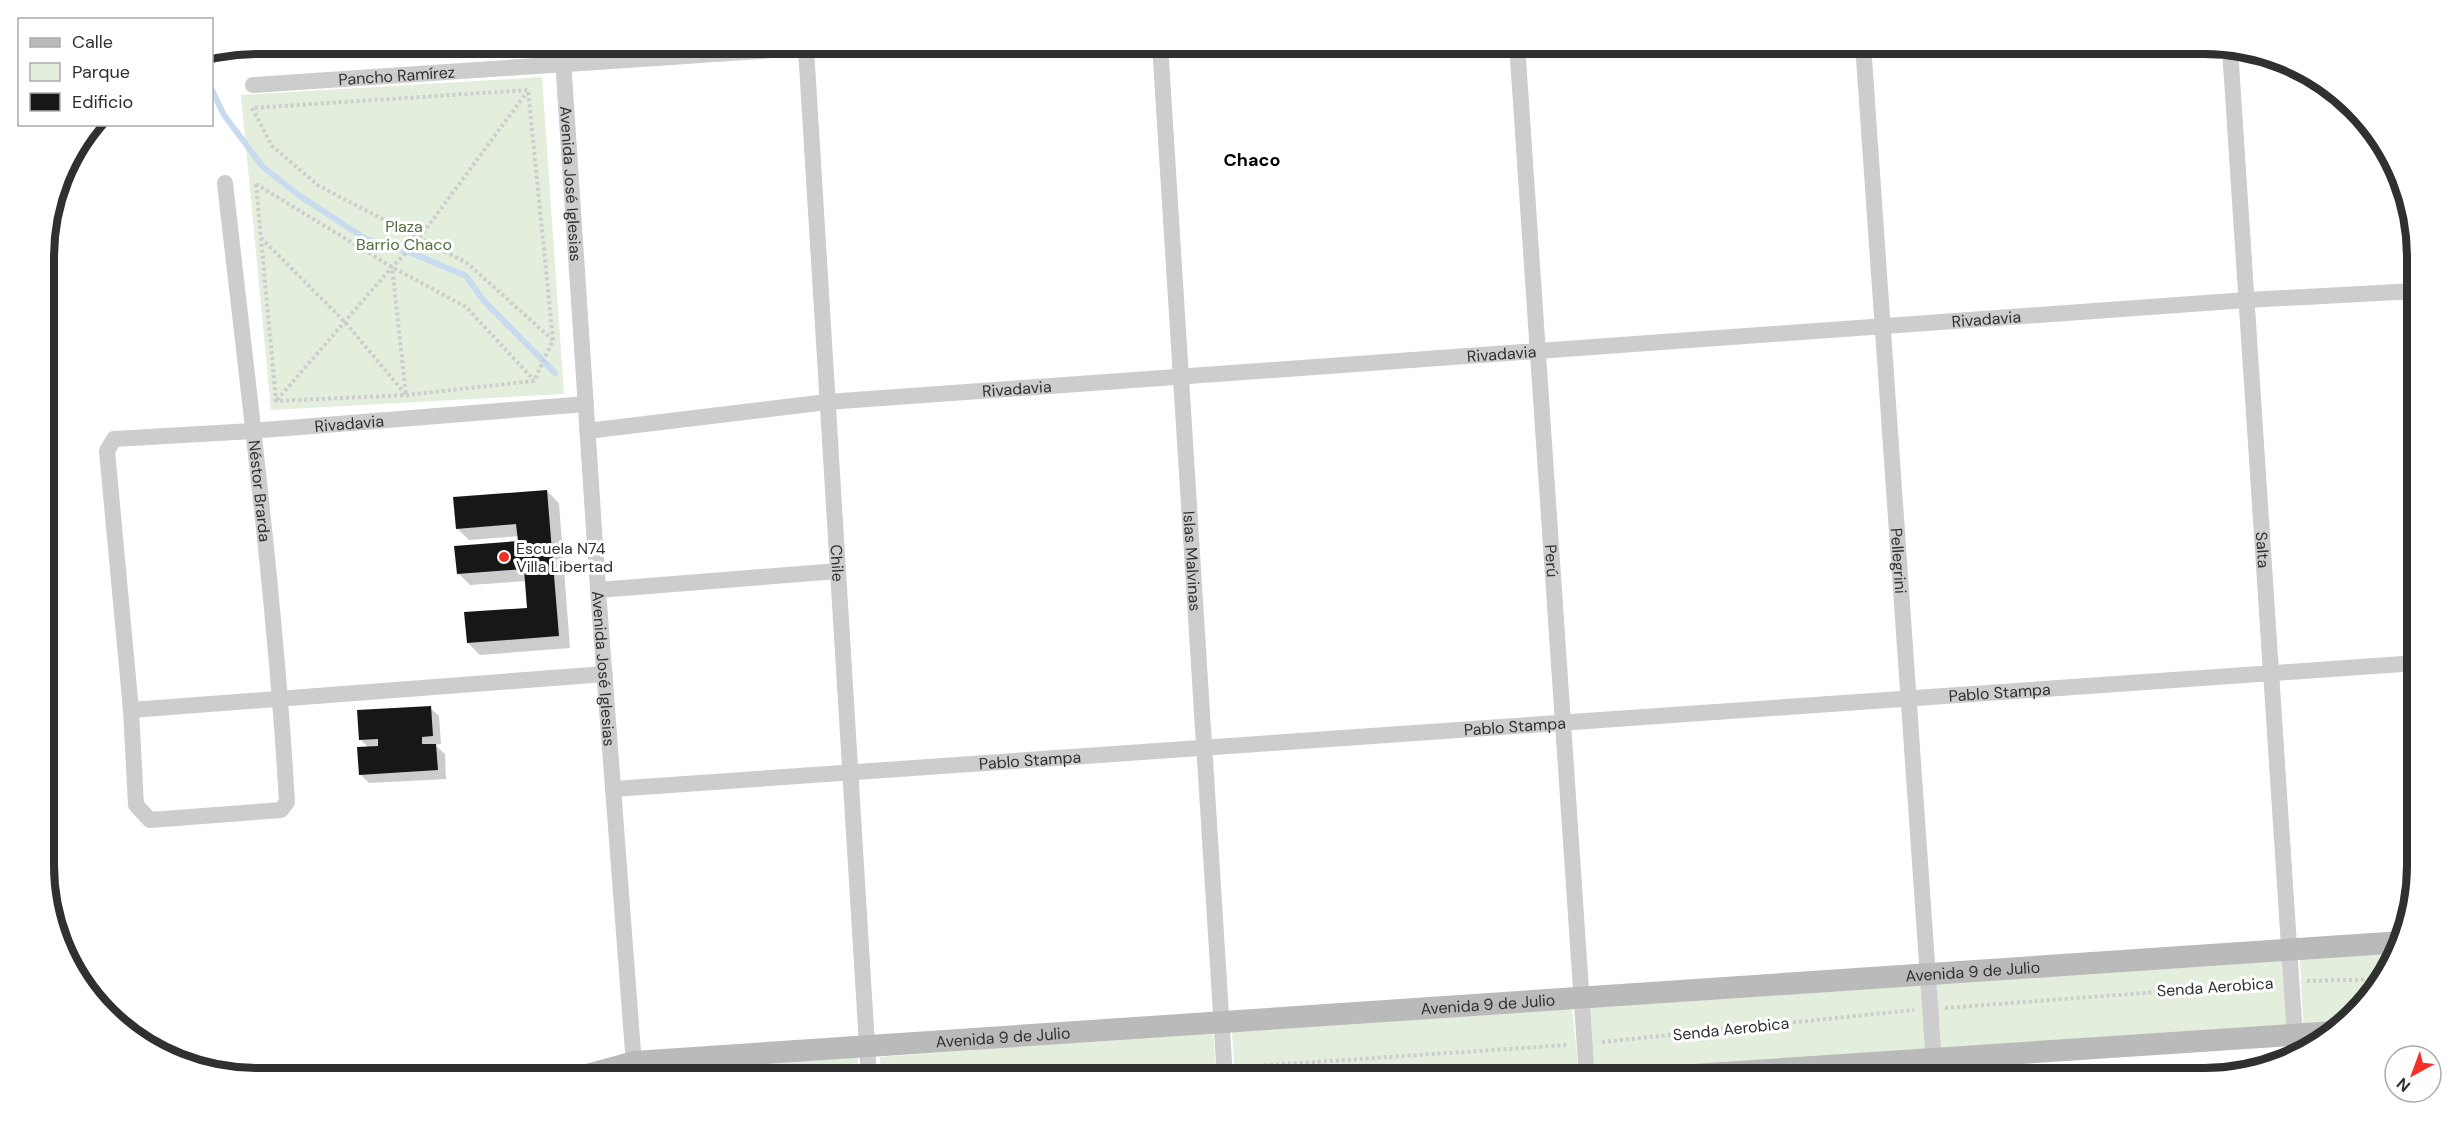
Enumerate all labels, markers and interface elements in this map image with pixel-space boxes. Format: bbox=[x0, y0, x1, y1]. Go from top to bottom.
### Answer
legend bbox=[18, 18, 213, 126]
text: Calle bbox=[72, 30, 113, 54]
text: Parque bbox=[72, 60, 130, 84]
street label: Pancho Ramírez bbox=[338, 61, 456, 90]
text: Edificio bbox=[72, 90, 133, 114]
street label: Avenida José Iglesias bbox=[556, 105, 587, 262]
district label: Chaco bbox=[1224, 148, 1280, 172]
park label: Plaza Barrio Chaco bbox=[356, 216, 452, 255]
street label: Rivadavia bbox=[1951, 306, 2022, 332]
street label: Rivadavia bbox=[1466, 341, 1537, 367]
street label: Rivadavia bbox=[981, 375, 1052, 401]
street label: Rivadavia bbox=[314, 410, 385, 436]
street label: Néstor Brarda bbox=[244, 439, 276, 543]
street label: Islas Malvinas bbox=[1179, 510, 1206, 612]
street label: Pellegrini bbox=[1886, 527, 1912, 594]
street label: Salta bbox=[2251, 531, 2275, 569]
place label: Escuela N74 Villa Libertad bbox=[516, 538, 613, 577]
street label: Chile bbox=[826, 544, 849, 582]
street label: Perú bbox=[1540, 544, 1564, 578]
marker: Escuela N74 Villa Libertad bbox=[497, 550, 511, 564]
street label: Avenida José Iglesias bbox=[588, 590, 620, 747]
street label: Pablo Stampa bbox=[1948, 678, 2051, 706]
street label: Pablo Stampa bbox=[1463, 712, 1567, 740]
street label: Pablo Stampa bbox=[978, 746, 1082, 774]
street label: Avenida 9 de Julio bbox=[1905, 956, 2041, 986]
street label: Senda Aerobica bbox=[2156, 972, 2274, 1002]
street label: Avenida 9 de Julio bbox=[1420, 989, 1556, 1019]
street label: Senda Aerobica bbox=[1672, 1012, 1790, 1046]
street label: Avenida 9 de Julio bbox=[935, 1022, 1071, 1052]
north arrow bbox=[2383, 1044, 2443, 1104]
text: N bbox=[2392, 1073, 2415, 1097]

